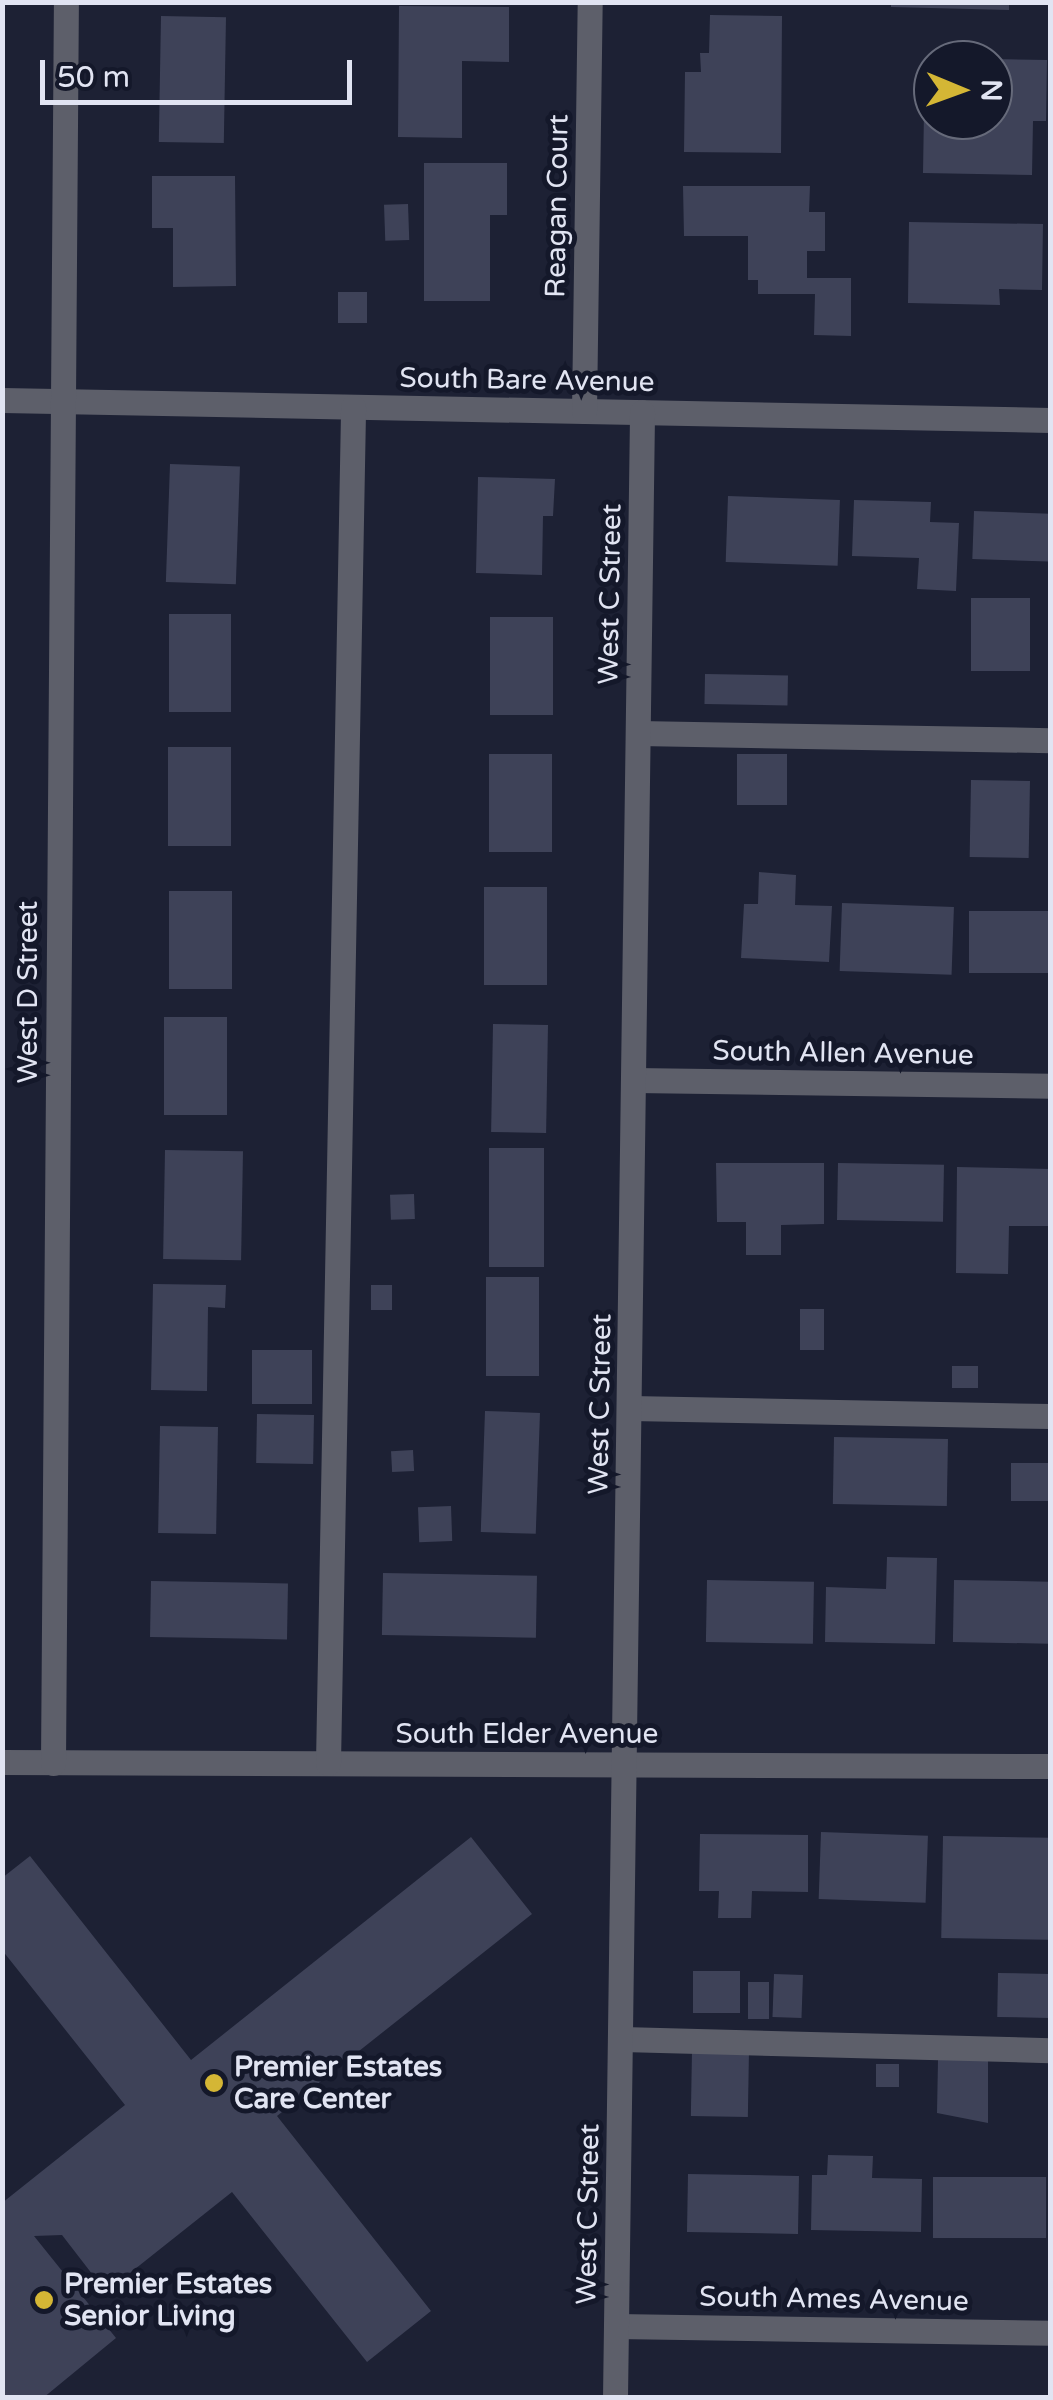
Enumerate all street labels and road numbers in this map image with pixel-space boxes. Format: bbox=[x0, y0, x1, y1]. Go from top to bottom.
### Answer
street label: Reagan Court bbox=[539, 114, 575, 298]
street label: South Bare Avenue bbox=[399, 361, 655, 399]
street label: West C Street bbox=[592, 503, 628, 685]
street label: West D Street bbox=[11, 901, 45, 1083]
street label: South Allen Avenue bbox=[712, 1034, 974, 1072]
street label: West C Street bbox=[582, 1313, 618, 1495]
street label: South Elder Avenue bbox=[396, 1717, 658, 1751]
street label: West C Street bbox=[570, 2123, 606, 2305]
street label: South Ames Avenue bbox=[699, 2280, 969, 2318]

